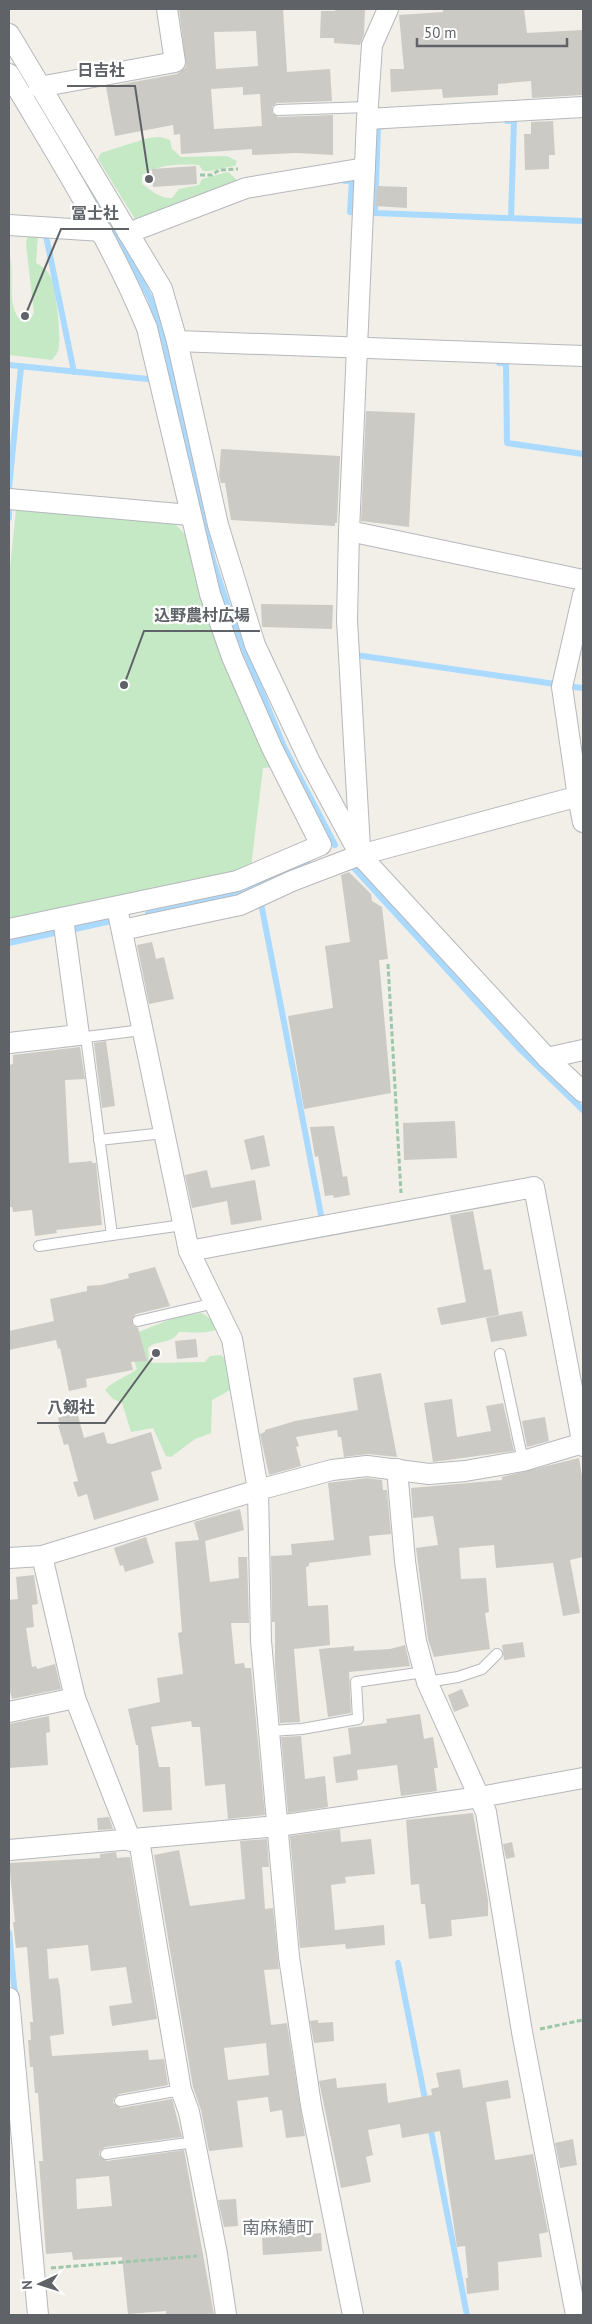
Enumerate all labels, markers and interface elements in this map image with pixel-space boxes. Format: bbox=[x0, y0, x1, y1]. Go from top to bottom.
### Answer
scale bar bbox=[417, 15, 567, 47]
text: 50 m bbox=[424, 23, 457, 42]
callout: 日吉社 bbox=[67, 55, 135, 86]
text: 日吉社 bbox=[77, 60, 125, 80]
callout: 冨士社 bbox=[61, 198, 129, 229]
text: 冨士社 bbox=[71, 203, 119, 223]
callout: 込野農村広場 bbox=[144, 600, 260, 631]
text: 込野農村広場 bbox=[154, 605, 250, 625]
callout: 八剱社 bbox=[37, 1392, 105, 1423]
text: 八剱社 bbox=[47, 1397, 95, 1417]
district label: 南麻績町 bbox=[242, 2216, 314, 2239]
north arrow bbox=[15, 2259, 65, 2309]
text: N bbox=[18, 2280, 36, 2290]

